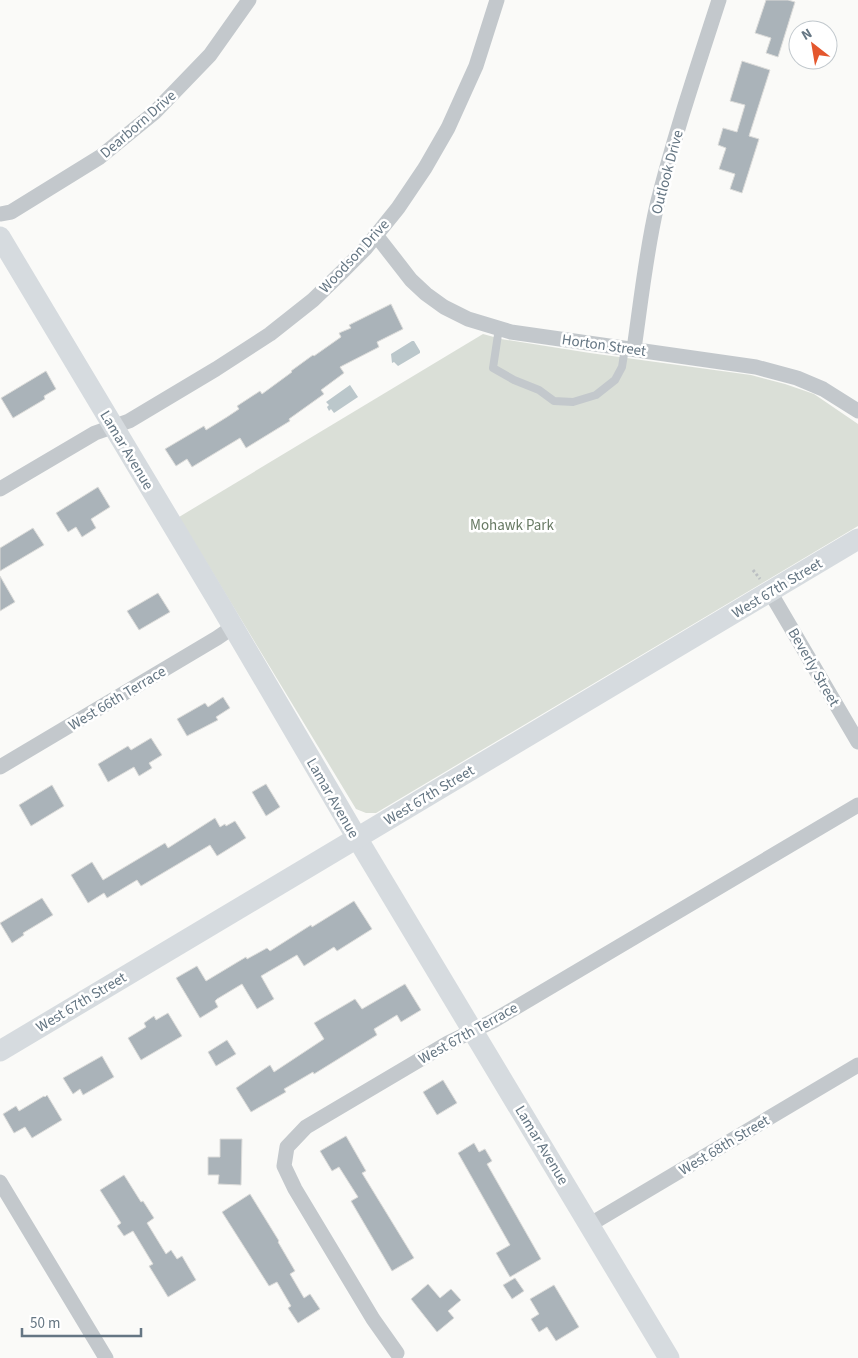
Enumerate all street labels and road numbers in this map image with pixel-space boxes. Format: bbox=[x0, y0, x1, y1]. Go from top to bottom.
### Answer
street label: Dearborn Drive bbox=[96, 85, 181, 163]
street label: Outlook Drive bbox=[646, 128, 689, 216]
street label: Woodson Drive bbox=[314, 215, 394, 298]
street label: Horton Street bbox=[560, 329, 647, 362]
street label: Lamar Avenue bbox=[95, 407, 159, 494]
street label: West 67th Street bbox=[728, 553, 826, 624]
street label: Beverly Street bbox=[783, 624, 844, 710]
street label: West 66th Terrace bbox=[64, 661, 170, 736]
street label: Lamar Avenue bbox=[301, 754, 364, 842]
street label: West 67th Street bbox=[380, 760, 478, 831]
street label: West 67th Street bbox=[32, 967, 130, 1038]
street label: West 67th Terrace bbox=[415, 997, 522, 1069]
street label: Lamar Avenue bbox=[510, 1102, 574, 1189]
street label: West 68th Street bbox=[675, 1110, 773, 1181]

